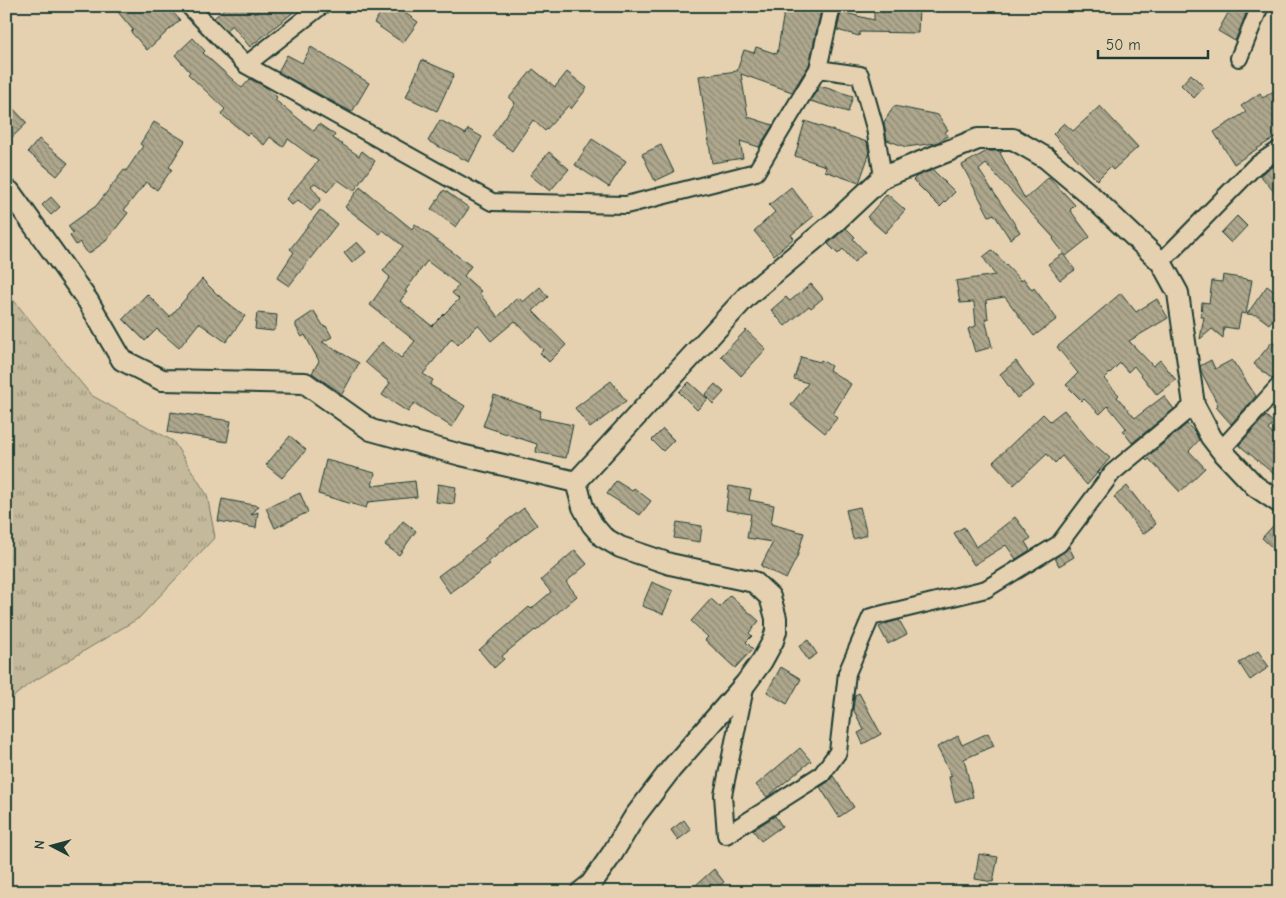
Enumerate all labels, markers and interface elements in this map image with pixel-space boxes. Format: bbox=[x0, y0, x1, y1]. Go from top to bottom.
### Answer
scale bar bbox=[1098, 28, 1208, 60]
text: 50 m bbox=[1106, 36, 1141, 54]
north arrow bbox=[28, 820, 78, 870]
text: N bbox=[31, 839, 48, 850]

